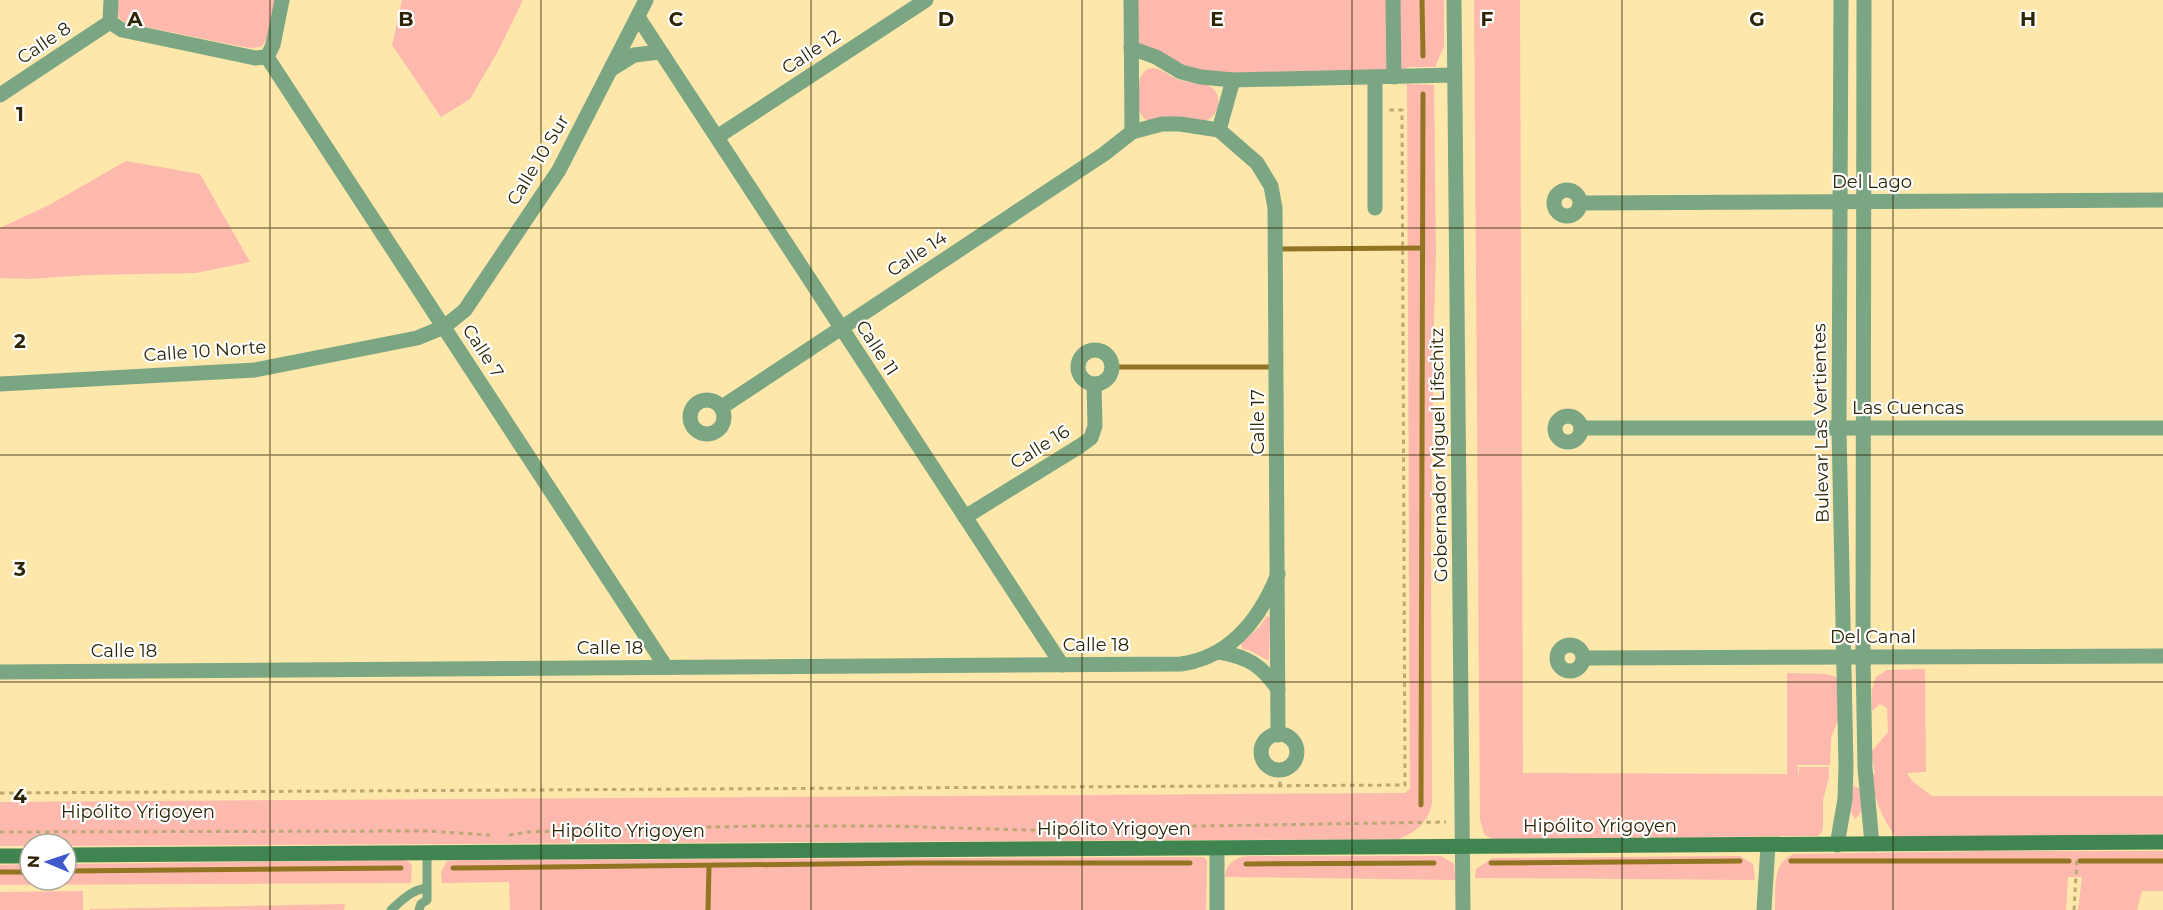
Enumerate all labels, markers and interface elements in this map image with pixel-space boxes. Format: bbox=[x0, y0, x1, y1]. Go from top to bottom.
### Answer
text: A bbox=[126, 7, 143, 31]
text: B bbox=[398, 7, 414, 31]
text: C bbox=[669, 7, 684, 31]
text: D bbox=[938, 7, 954, 31]
text: E bbox=[1210, 7, 1224, 31]
text: F bbox=[1481, 7, 1494, 31]
text: G bbox=[1749, 7, 1765, 31]
text: H bbox=[2020, 7, 2036, 31]
street label: Calle 8 bbox=[13, 17, 75, 69]
street label: Calle 12 bbox=[778, 25, 844, 79]
text: 1 bbox=[16, 102, 24, 126]
street label: Calle 10 Sur bbox=[502, 111, 574, 209]
street label: Del Lago bbox=[1832, 171, 1912, 193]
street label: Calle 14 bbox=[883, 227, 951, 281]
street label: Calle 11 bbox=[851, 316, 903, 380]
street label: Calle 7 bbox=[458, 320, 508, 382]
street label: Bulevar Las Vertientes bbox=[1808, 323, 1834, 523]
street label: Gobernador Miguel Lifschitz bbox=[1426, 328, 1452, 582]
text: 2 bbox=[14, 329, 26, 353]
street label: Calle 10 Norte bbox=[143, 336, 267, 366]
street label: Calle 17 bbox=[1247, 389, 1269, 455]
street label: Las Cuencas bbox=[1852, 397, 1964, 419]
street label: Calle 16 bbox=[1006, 420, 1074, 474]
text: 3 bbox=[13, 557, 26, 581]
street label: Del Canal bbox=[1830, 626, 1916, 648]
street label: Calle 18 bbox=[1063, 634, 1129, 656]
street label: Calle 18 bbox=[577, 637, 643, 659]
street label: Calle 18 bbox=[91, 640, 157, 662]
text: 4 bbox=[13, 784, 27, 808]
street label: Hipólito Yrigoyen bbox=[61, 801, 215, 823]
street label: Hipólito Yrigoyen bbox=[1523, 815, 1677, 837]
street label: Hipólito Yrigoyen bbox=[1037, 818, 1191, 840]
street label: Hipólito Yrigoyen bbox=[551, 820, 705, 842]
north arrow bbox=[18, 832, 78, 892]
text: N bbox=[24, 855, 43, 868]

